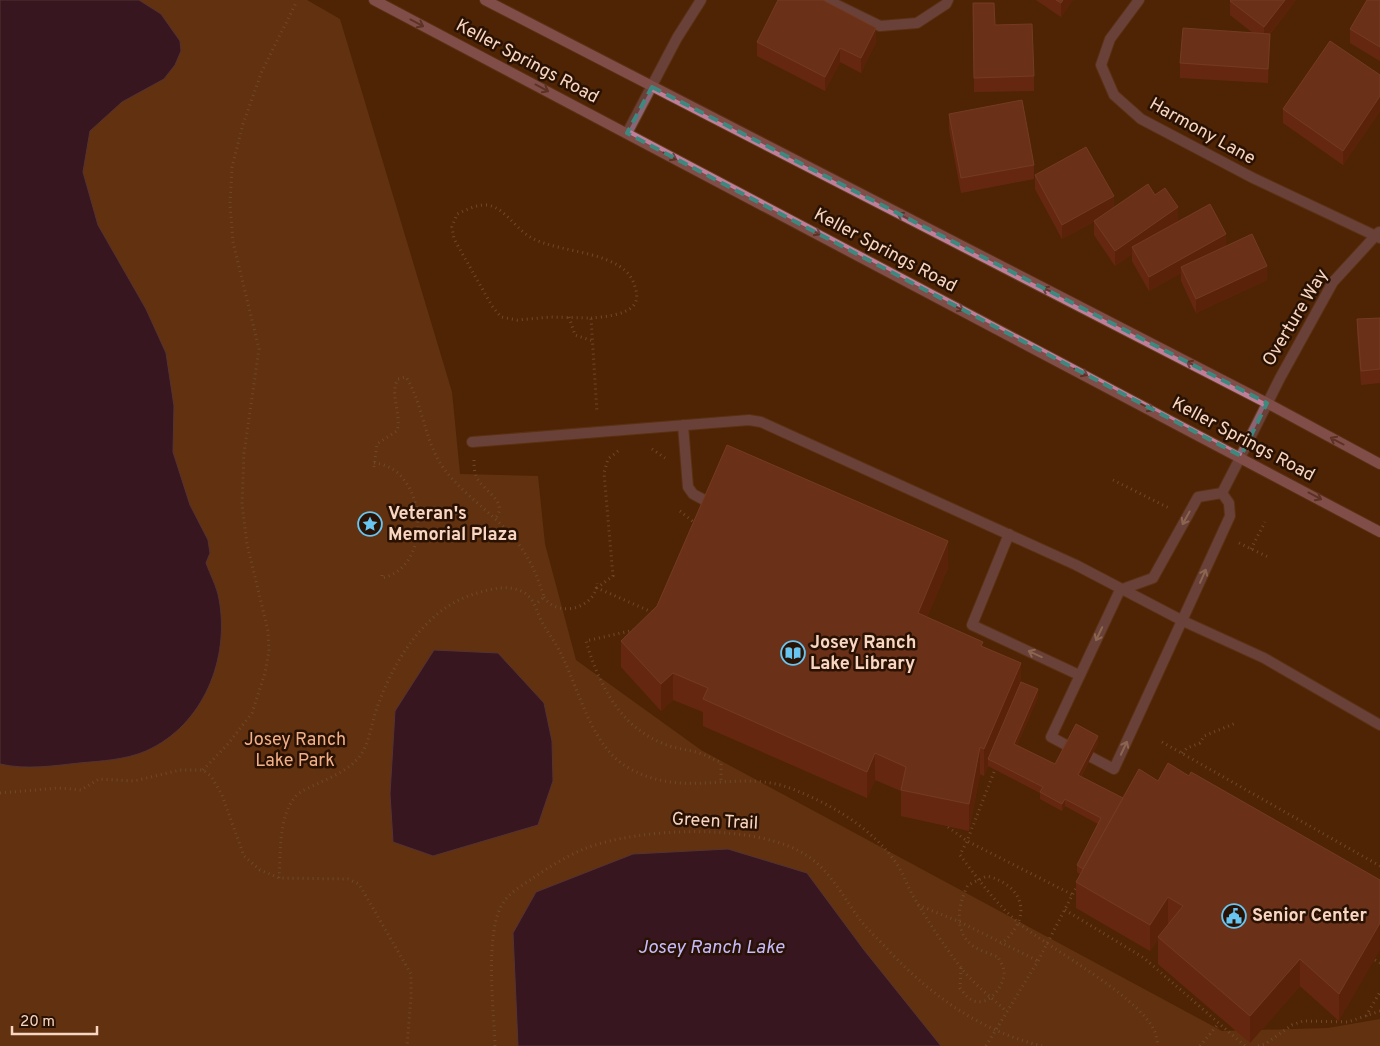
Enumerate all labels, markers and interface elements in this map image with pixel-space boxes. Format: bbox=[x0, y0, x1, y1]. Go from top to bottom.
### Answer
street label: Keller Springs Road bbox=[451, 15, 603, 109]
one-way arrow bbox=[410, 18, 425, 28]
one-way arrow bbox=[534, 84, 549, 93]
street label: Harmony Lane bbox=[1145, 93, 1259, 171]
one-way arrow bbox=[662, 151, 677, 161]
street label: Keller Springs Road bbox=[809, 204, 961, 298]
one-way arrow bbox=[897, 212, 912, 222]
one-way arrow bbox=[806, 227, 820, 237]
street label: Overture Way bbox=[1258, 265, 1334, 371]
one-way arrow bbox=[1042, 286, 1057, 295]
one-way arrow bbox=[950, 302, 965, 312]
one-way arrow bbox=[1186, 360, 1201, 370]
one-way arrow bbox=[1074, 367, 1089, 377]
street label: Keller Springs Road bbox=[1167, 393, 1319, 487]
one-way arrow bbox=[1139, 403, 1154, 412]
one-way arrow bbox=[1330, 436, 1345, 445]
one-way arrow bbox=[1307, 492, 1321, 502]
place label: Veteran's Memorial Plaza bbox=[388, 503, 517, 547]
one-way arrow bbox=[1181, 510, 1190, 525]
place icon: Veteran's Memorial Plaza bbox=[357, 511, 383, 537]
one-way arrow bbox=[1198, 569, 1208, 584]
one-way arrow bbox=[1094, 626, 1103, 641]
place label: Josey Ranch Lake Library bbox=[810, 632, 916, 676]
library icon: Josey Ranch Lake Library bbox=[780, 640, 806, 666]
one-way arrow bbox=[1028, 649, 1043, 659]
park label: Josey Ranch Lake Park bbox=[244, 729, 346, 773]
one-way arrow bbox=[1119, 741, 1129, 756]
street label: Green Trail bbox=[671, 808, 759, 836]
public building icon: Senior Center bbox=[1221, 903, 1247, 929]
place label: Senior Center bbox=[1252, 905, 1368, 928]
water label: Josey Ranch Lake bbox=[638, 936, 784, 960]
scale bar bbox=[12, 1004, 98, 1036]
text: 20 m bbox=[20, 1013, 55, 1032]

